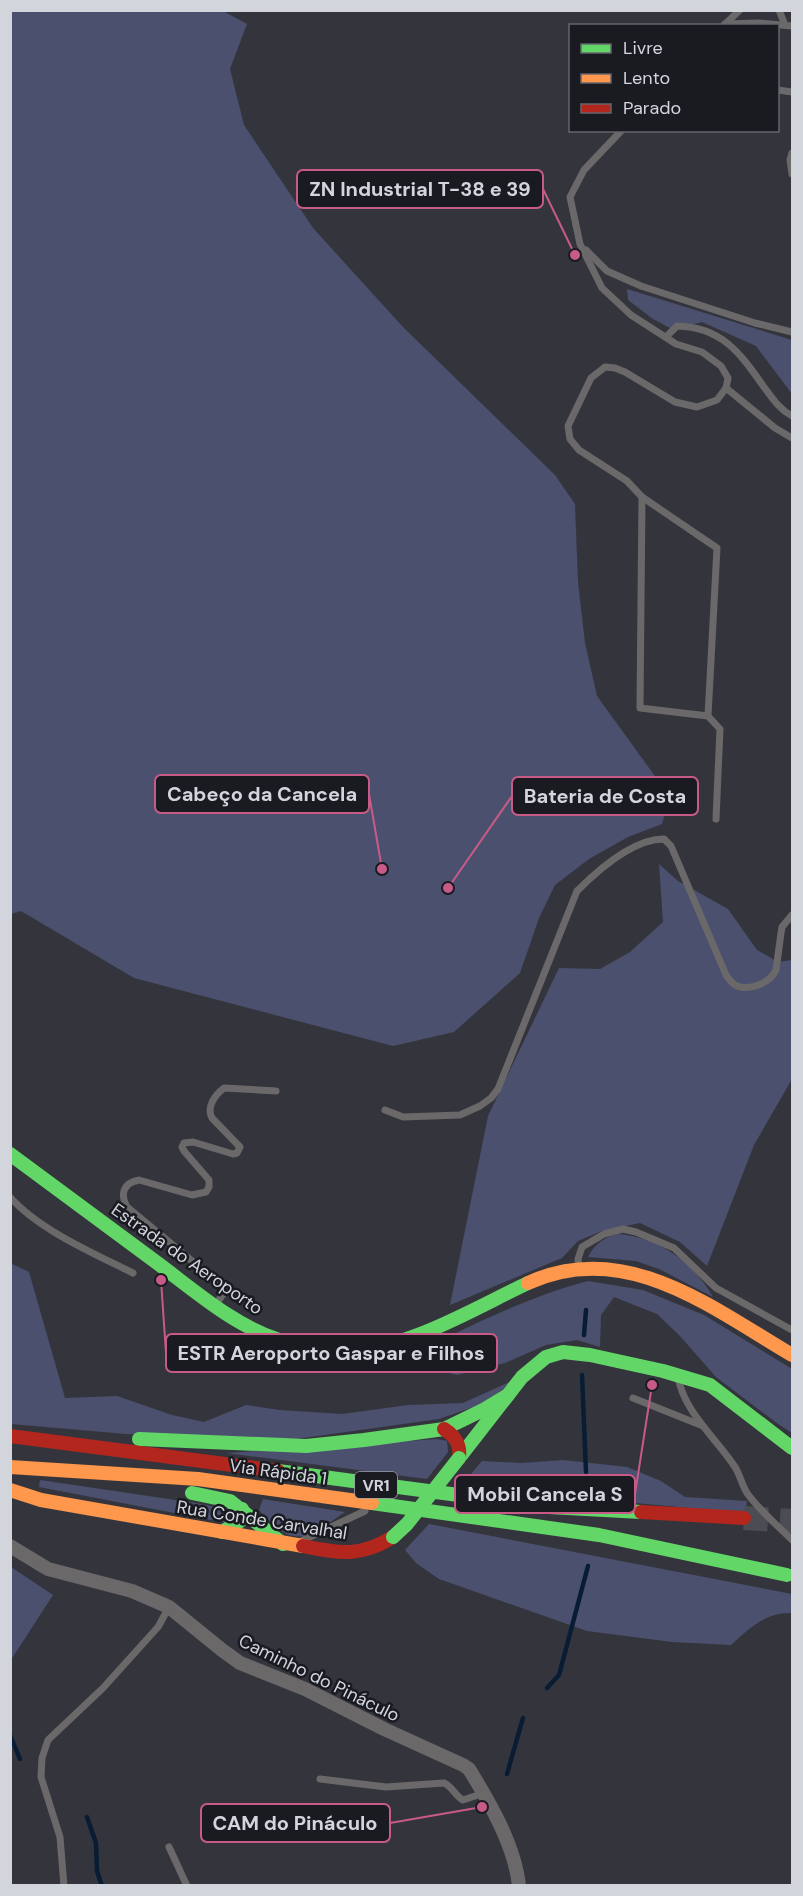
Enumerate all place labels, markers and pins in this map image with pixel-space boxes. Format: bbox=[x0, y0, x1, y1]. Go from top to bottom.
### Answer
callout: ZN Industrial T-38 e 39 bbox=[297, 170, 543, 208]
callout: Cabeço da Cancela bbox=[155, 775, 369, 813]
callout: Bateria de Costa bbox=[512, 777, 698, 815]
callout: ESTR Aeroporto Gaspar e Filhos bbox=[166, 1334, 497, 1372]
callout: Mobil Cancela S bbox=[455, 1475, 635, 1513]
callout: CAM do Pináculo bbox=[201, 1804, 390, 1842]

